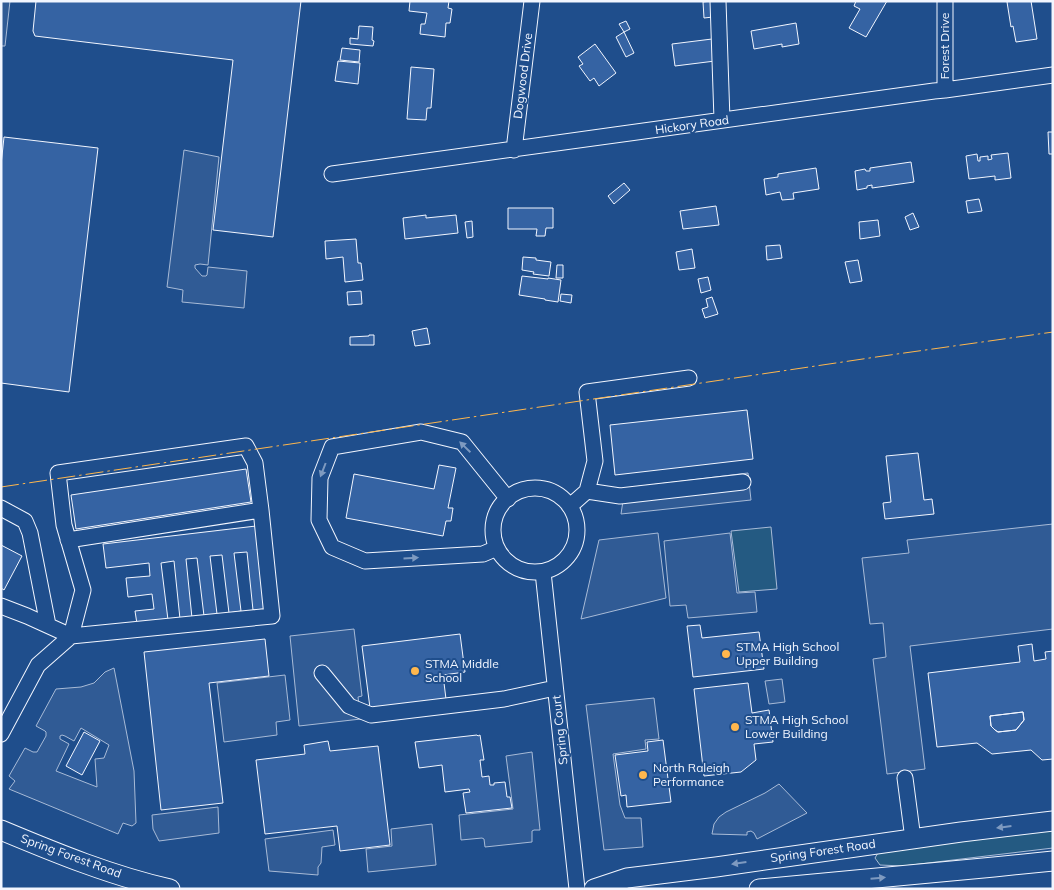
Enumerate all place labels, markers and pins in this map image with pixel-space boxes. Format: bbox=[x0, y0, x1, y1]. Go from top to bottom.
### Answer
place label: STMA High School Upper Building bbox=[736, 639, 839, 668]
marker: STMA High School Upper Building bbox=[720, 648, 732, 660]
place label: STMA Middle School bbox=[425, 656, 499, 685]
marker: STMA Middle School bbox=[409, 665, 421, 677]
place label: STMA High School Lower Building bbox=[745, 712, 848, 741]
marker: STMA High School Lower Building bbox=[729, 721, 741, 733]
place label: North Raleigh Performance bbox=[653, 760, 730, 789]
marker: North Raleigh Performance bbox=[637, 769, 649, 781]

